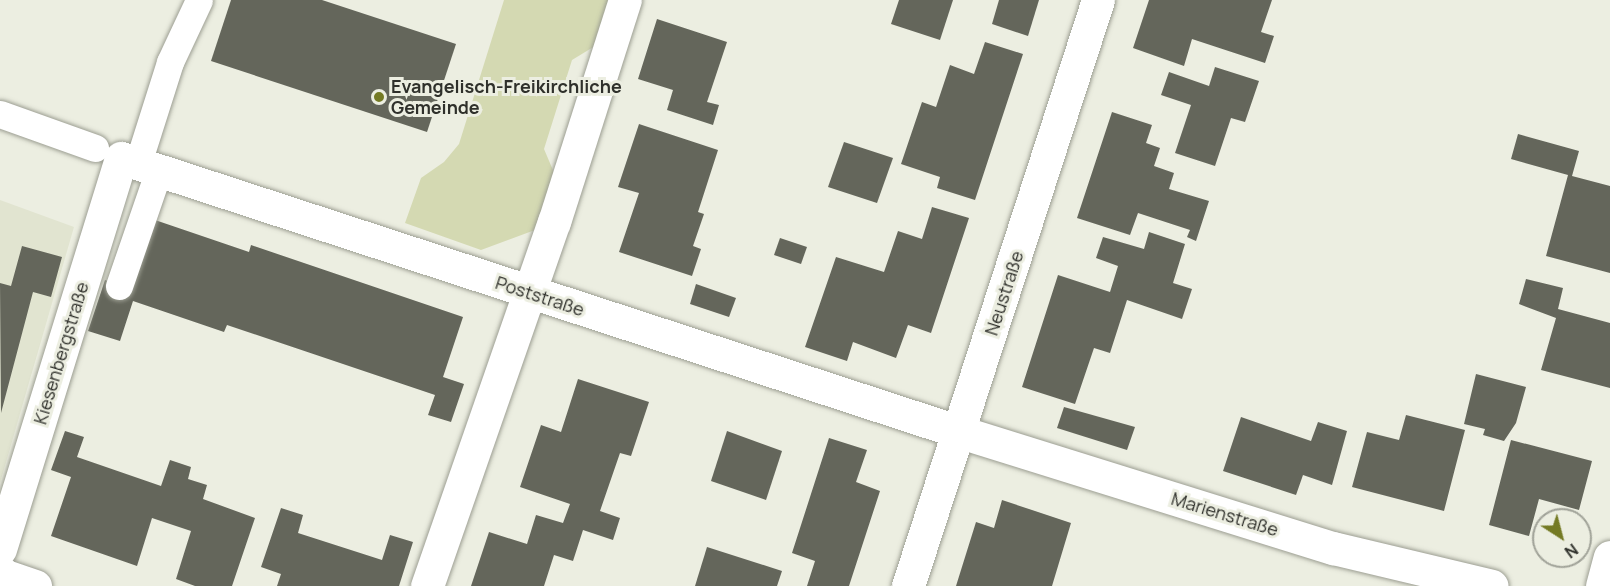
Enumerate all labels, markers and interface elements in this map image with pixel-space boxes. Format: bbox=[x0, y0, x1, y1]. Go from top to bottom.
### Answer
place label: Evangelisch-Freikirchliche Gemeinde bbox=[391, 76, 622, 118]
marker: Evangelisch-Freikirchliche Gemeinde bbox=[372, 90, 386, 104]
street label: Neustraße bbox=[980, 248, 1028, 338]
street label: Poststraße bbox=[493, 271, 587, 321]
street label: Kiesenbergstraße bbox=[29, 279, 93, 427]
street label: Marienstraße bbox=[1169, 487, 1281, 541]
north arrow bbox=[1532, 508, 1592, 568]
text: N bbox=[1560, 539, 1583, 563]

